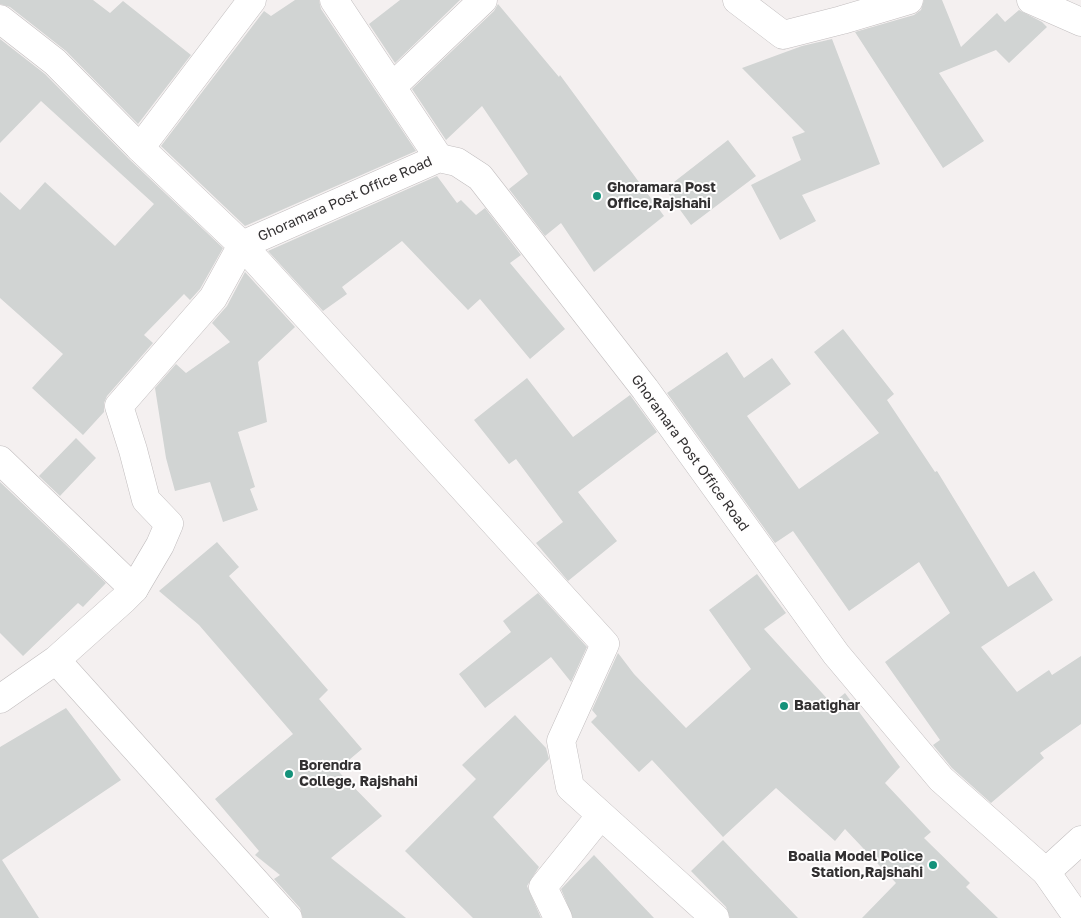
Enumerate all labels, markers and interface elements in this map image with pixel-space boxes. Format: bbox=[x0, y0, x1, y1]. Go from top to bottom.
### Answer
street label: Ghoramara Post Office Road bbox=[255, 153, 435, 245]
place label: Ghoramara Post Office,Rajshahi bbox=[607, 180, 716, 212]
marker: Ghoramara Post Office,Rajshahi bbox=[591, 190, 603, 202]
street label: Ghoramara Post Office Road bbox=[628, 372, 752, 534]
place label: Baatighar bbox=[794, 698, 860, 714]
marker: Baatighar bbox=[778, 700, 790, 712]
place label: Borendra College, Rajshahi bbox=[299, 758, 418, 790]
marker: Borendra College, Rajshahi bbox=[283, 768, 295, 780]
place label: Boalia Model Police Station,Rajshahi bbox=[788, 849, 923, 882]
marker: Boalia Model Police Station,Rajshahi bbox=[927, 859, 939, 871]

